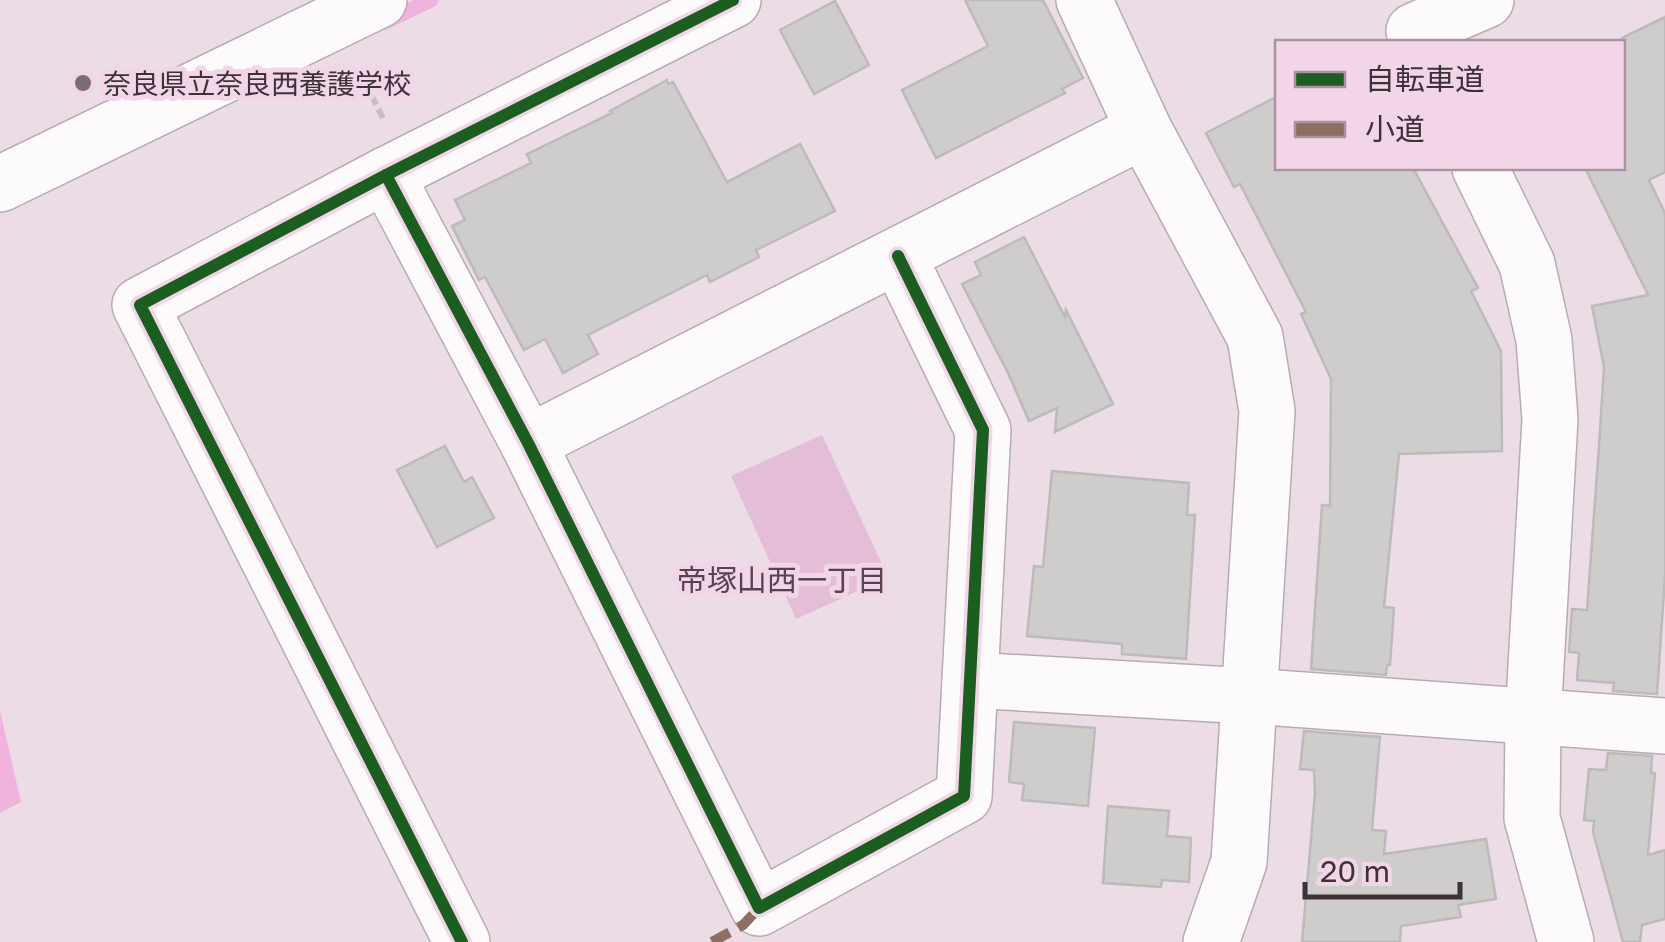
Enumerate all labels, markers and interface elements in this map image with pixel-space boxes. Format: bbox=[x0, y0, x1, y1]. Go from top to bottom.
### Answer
legend bbox=[1275, 40, 1625, 170]
text: 自転車道 bbox=[1365, 61, 1485, 97]
place label: 奈良県立奈良西養護学校 bbox=[103, 67, 411, 100]
marker: 奈良県立奈良西養護学校 bbox=[72, 72, 94, 94]
text: 小道 bbox=[1365, 111, 1425, 147]
district label: 帝塚山西一丁目 bbox=[677, 562, 887, 598]
scale bar bbox=[1305, 837, 1460, 899]
text: 20 m bbox=[1320, 853, 1390, 889]

